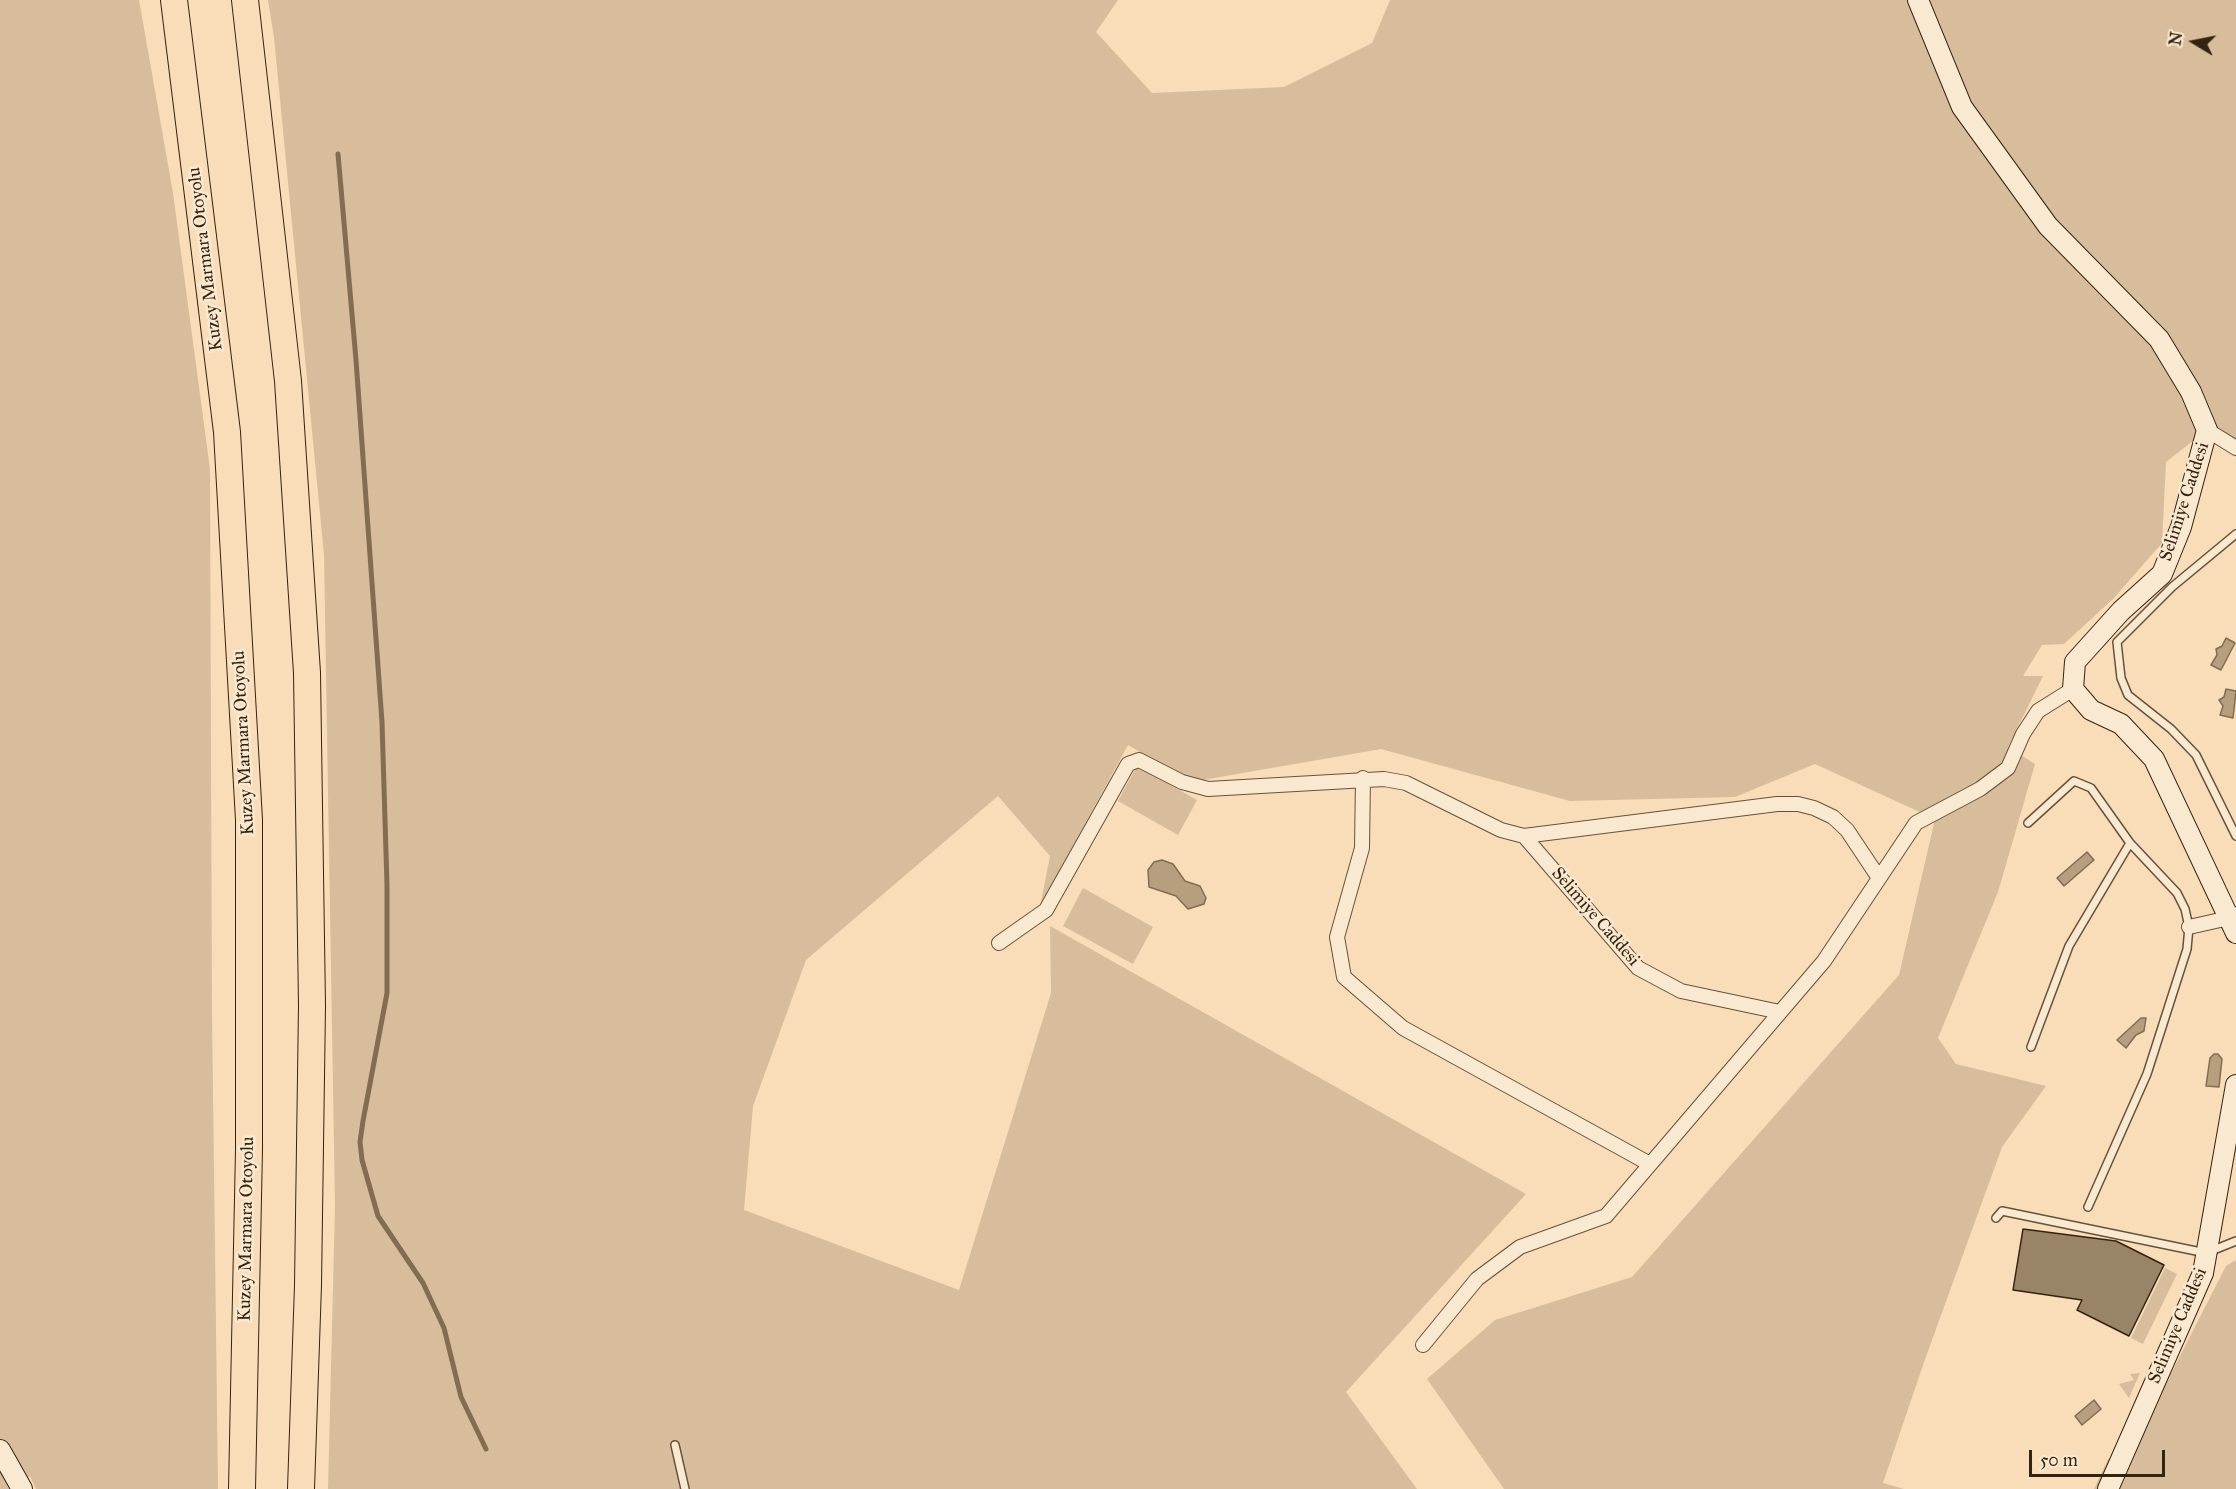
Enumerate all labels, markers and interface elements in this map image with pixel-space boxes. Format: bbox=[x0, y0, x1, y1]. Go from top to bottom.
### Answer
north arrow bbox=[2164, 12, 2224, 72]
text: N bbox=[2165, 30, 2186, 47]
street label: Kuzey Marmara Otoyolu bbox=[184, 166, 228, 352]
street label: Selimiye Caddesi bbox=[2156, 440, 2214, 564]
street label: Kuzey Marmara Otoyolu bbox=[228, 650, 260, 836]
street label: Selimiye Caddesi bbox=[1546, 863, 1644, 971]
street label: Kuzey Marmara Otoyolu bbox=[235, 1136, 259, 1322]
street label: Selimiye Caddesi bbox=[2144, 1265, 2212, 1387]
scale bar bbox=[2032, 1438, 2168, 1476]
text: 50 m bbox=[2040, 1449, 2078, 1471]

